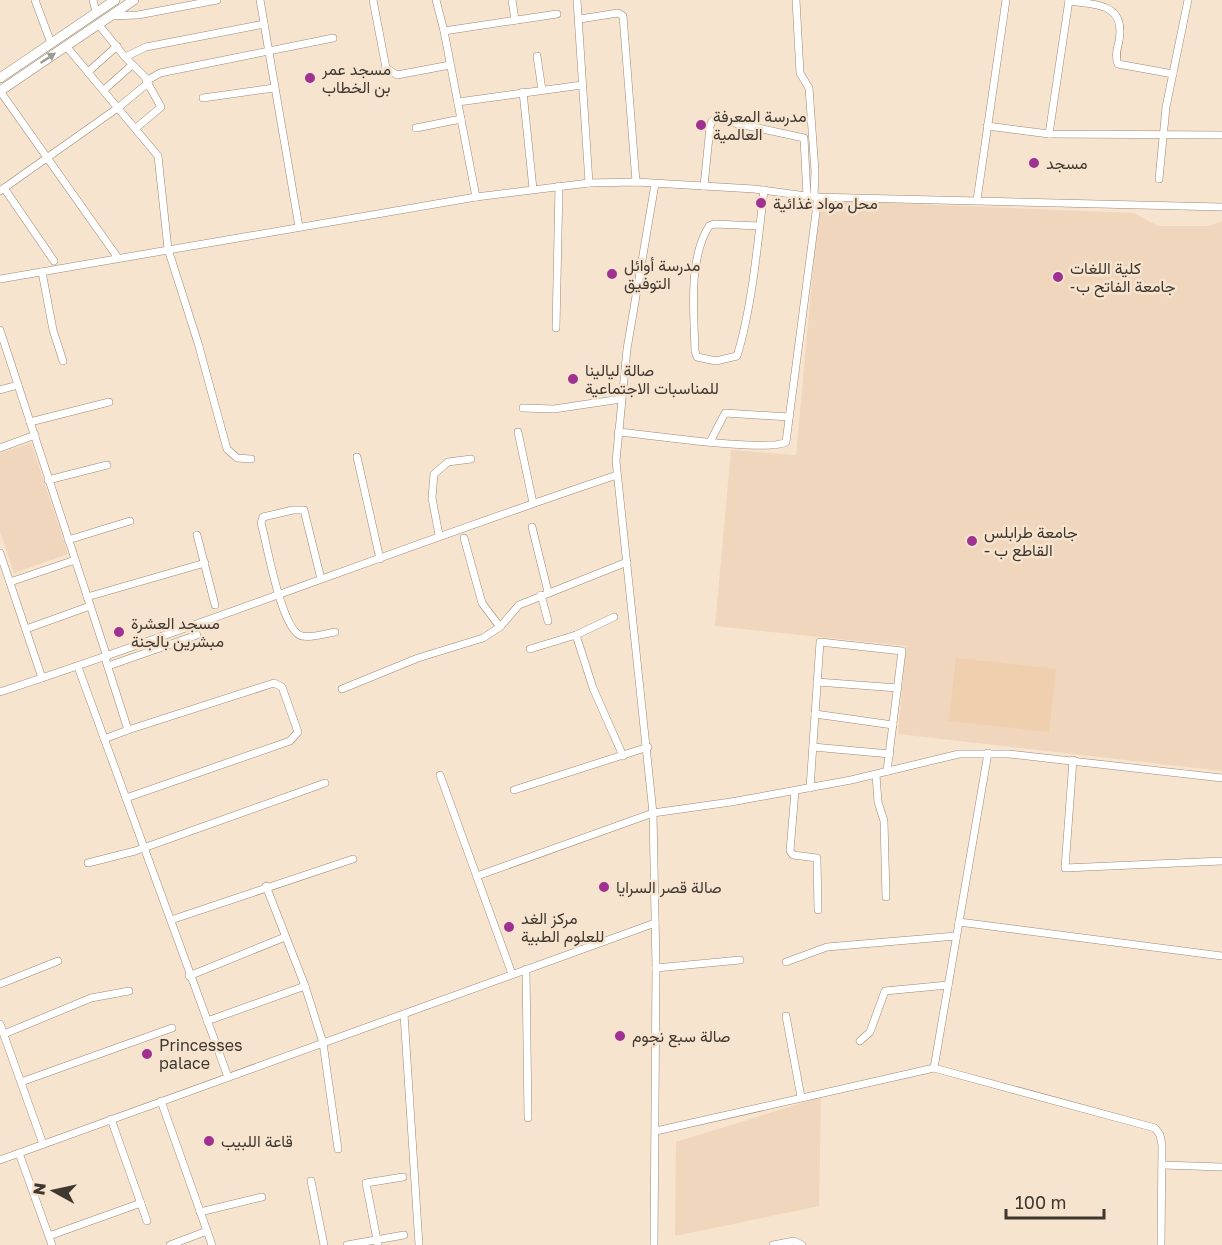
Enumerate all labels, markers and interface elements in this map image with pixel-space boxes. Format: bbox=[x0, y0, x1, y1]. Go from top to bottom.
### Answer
one-way arrow bbox=[40, 52, 56, 64]
place label: مسجد عمر بن الخطاب bbox=[321, 59, 391, 98]
marker: مسجد عمر بن الخطاب bbox=[303, 71, 317, 85]
place label: مدرسة المعرفة العالمية bbox=[713, 106, 807, 144]
marker: مدرسة المعرفة العالمية bbox=[694, 118, 708, 132]
place label: مسجد bbox=[1046, 153, 1087, 173]
marker: مسجد bbox=[1027, 156, 1041, 170]
place label: محل مواد غذائية bbox=[773, 193, 878, 214]
marker: محل مواد غذائية bbox=[754, 196, 768, 210]
place label: مدرسة أوائل التوفيق bbox=[624, 255, 700, 294]
place label: كلية اللغات -جامعة الفاتح ب bbox=[1070, 258, 1176, 298]
marker: مدرسة أوائل التوفيق bbox=[605, 267, 619, 281]
marker: كلية اللغات -جامعة الفاتح ب bbox=[1051, 270, 1065, 284]
place label: صالة ليالينا للمناسبات الاجتماعية bbox=[585, 360, 719, 398]
marker: صالة ليالينا للمناسبات الاجتماعية bbox=[566, 372, 580, 386]
place label: جامعة طرابلس - القاطع ب bbox=[984, 522, 1078, 562]
marker: جامعة طرابلس - القاطع ب bbox=[965, 534, 979, 548]
place label: مسجد العشرة مبشرين بالجنة bbox=[131, 613, 224, 652]
marker: مسجد العشرة مبشرين بالجنة bbox=[112, 625, 126, 639]
place label: صالة قصر السرايا bbox=[616, 877, 722, 898]
marker: صالة قصر السرايا bbox=[597, 880, 611, 894]
place label: مركز الغد للعلوم الطبية bbox=[521, 908, 604, 947]
marker: مركز الغد للعلوم الطبية bbox=[502, 920, 516, 934]
place label: صالة سبع نجوم bbox=[632, 1026, 730, 1048]
marker: صالة سبع نجوم bbox=[613, 1029, 627, 1043]
place label: Princesses palace bbox=[159, 1035, 243, 1073]
marker: Princesses palace bbox=[140, 1047, 154, 1061]
place label: قاعة اللبيب bbox=[221, 1131, 293, 1151]
marker: قاعة اللبيب bbox=[202, 1134, 216, 1148]
north arrow bbox=[24, 1161, 84, 1221]
text: N bbox=[28, 1181, 50, 1196]
scale bar bbox=[1006, 1182, 1104, 1220]
text: 100 m bbox=[1015, 1191, 1066, 1213]

